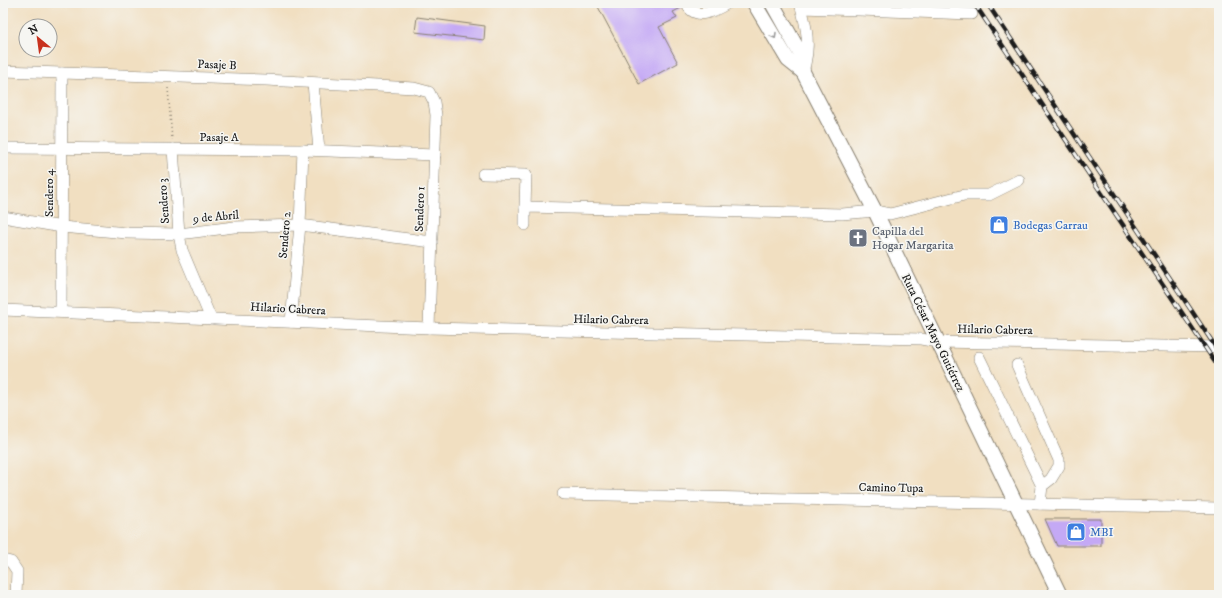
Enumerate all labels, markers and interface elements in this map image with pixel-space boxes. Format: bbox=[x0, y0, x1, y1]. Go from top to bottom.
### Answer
north arrow bbox=[18, 18, 58, 58]
text: N bbox=[26, 22, 41, 38]
one-way arrow bbox=[769, 32, 776, 39]
street label: Pasaje B bbox=[197, 57, 237, 73]
street label: Pasaje A bbox=[199, 130, 239, 145]
street label: Sendero 4 bbox=[42, 168, 57, 217]
street label: Sendero 3 bbox=[155, 178, 173, 224]
street label: Sendero 1 bbox=[412, 186, 428, 232]
street label: 9 de Abril bbox=[191, 207, 240, 227]
street label: Sendero 2 bbox=[275, 211, 295, 259]
shop icon: Bodegas Carrau bbox=[988, 214, 1010, 236]
place label: Bodegas Carrau bbox=[1013, 218, 1088, 233]
place label: Capilla del Hogar Margarita bbox=[872, 224, 955, 253]
church icon: Capilla del Hogar Margarita bbox=[847, 227, 869, 249]
street label: Ruta César Mayo Gutiérrez bbox=[898, 271, 968, 395]
street label: Hilario Cabrera bbox=[250, 300, 327, 319]
street label: Hilario Cabrera bbox=[573, 312, 650, 328]
street label: Hilario Cabrera bbox=[957, 322, 1034, 338]
street label: Camino Tupa bbox=[858, 480, 924, 496]
shop icon: MBI bbox=[1065, 521, 1087, 543]
place label: MBI bbox=[1090, 525, 1114, 540]

